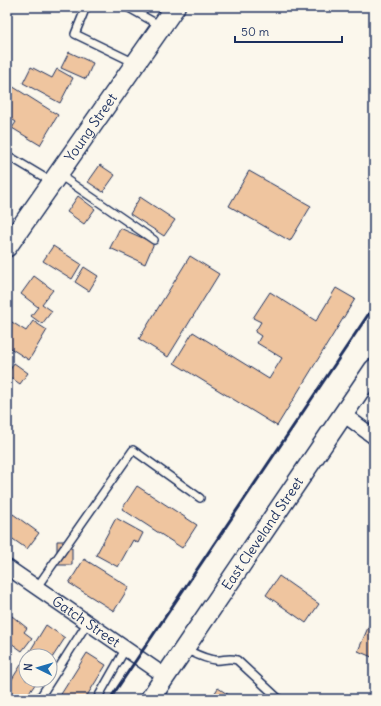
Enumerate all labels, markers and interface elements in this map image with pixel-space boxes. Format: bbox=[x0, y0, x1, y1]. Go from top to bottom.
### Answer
scale bar bbox=[235, 18, 342, 44]
text: 50 m bbox=[241, 24, 270, 39]
street label: Young Street bbox=[61, 89, 121, 165]
street label: East Cleveland Street bbox=[218, 473, 307, 594]
street label: Gatch Street bbox=[48, 592, 124, 651]
north arrow bbox=[18, 648, 58, 688]
text: N bbox=[21, 663, 35, 672]

